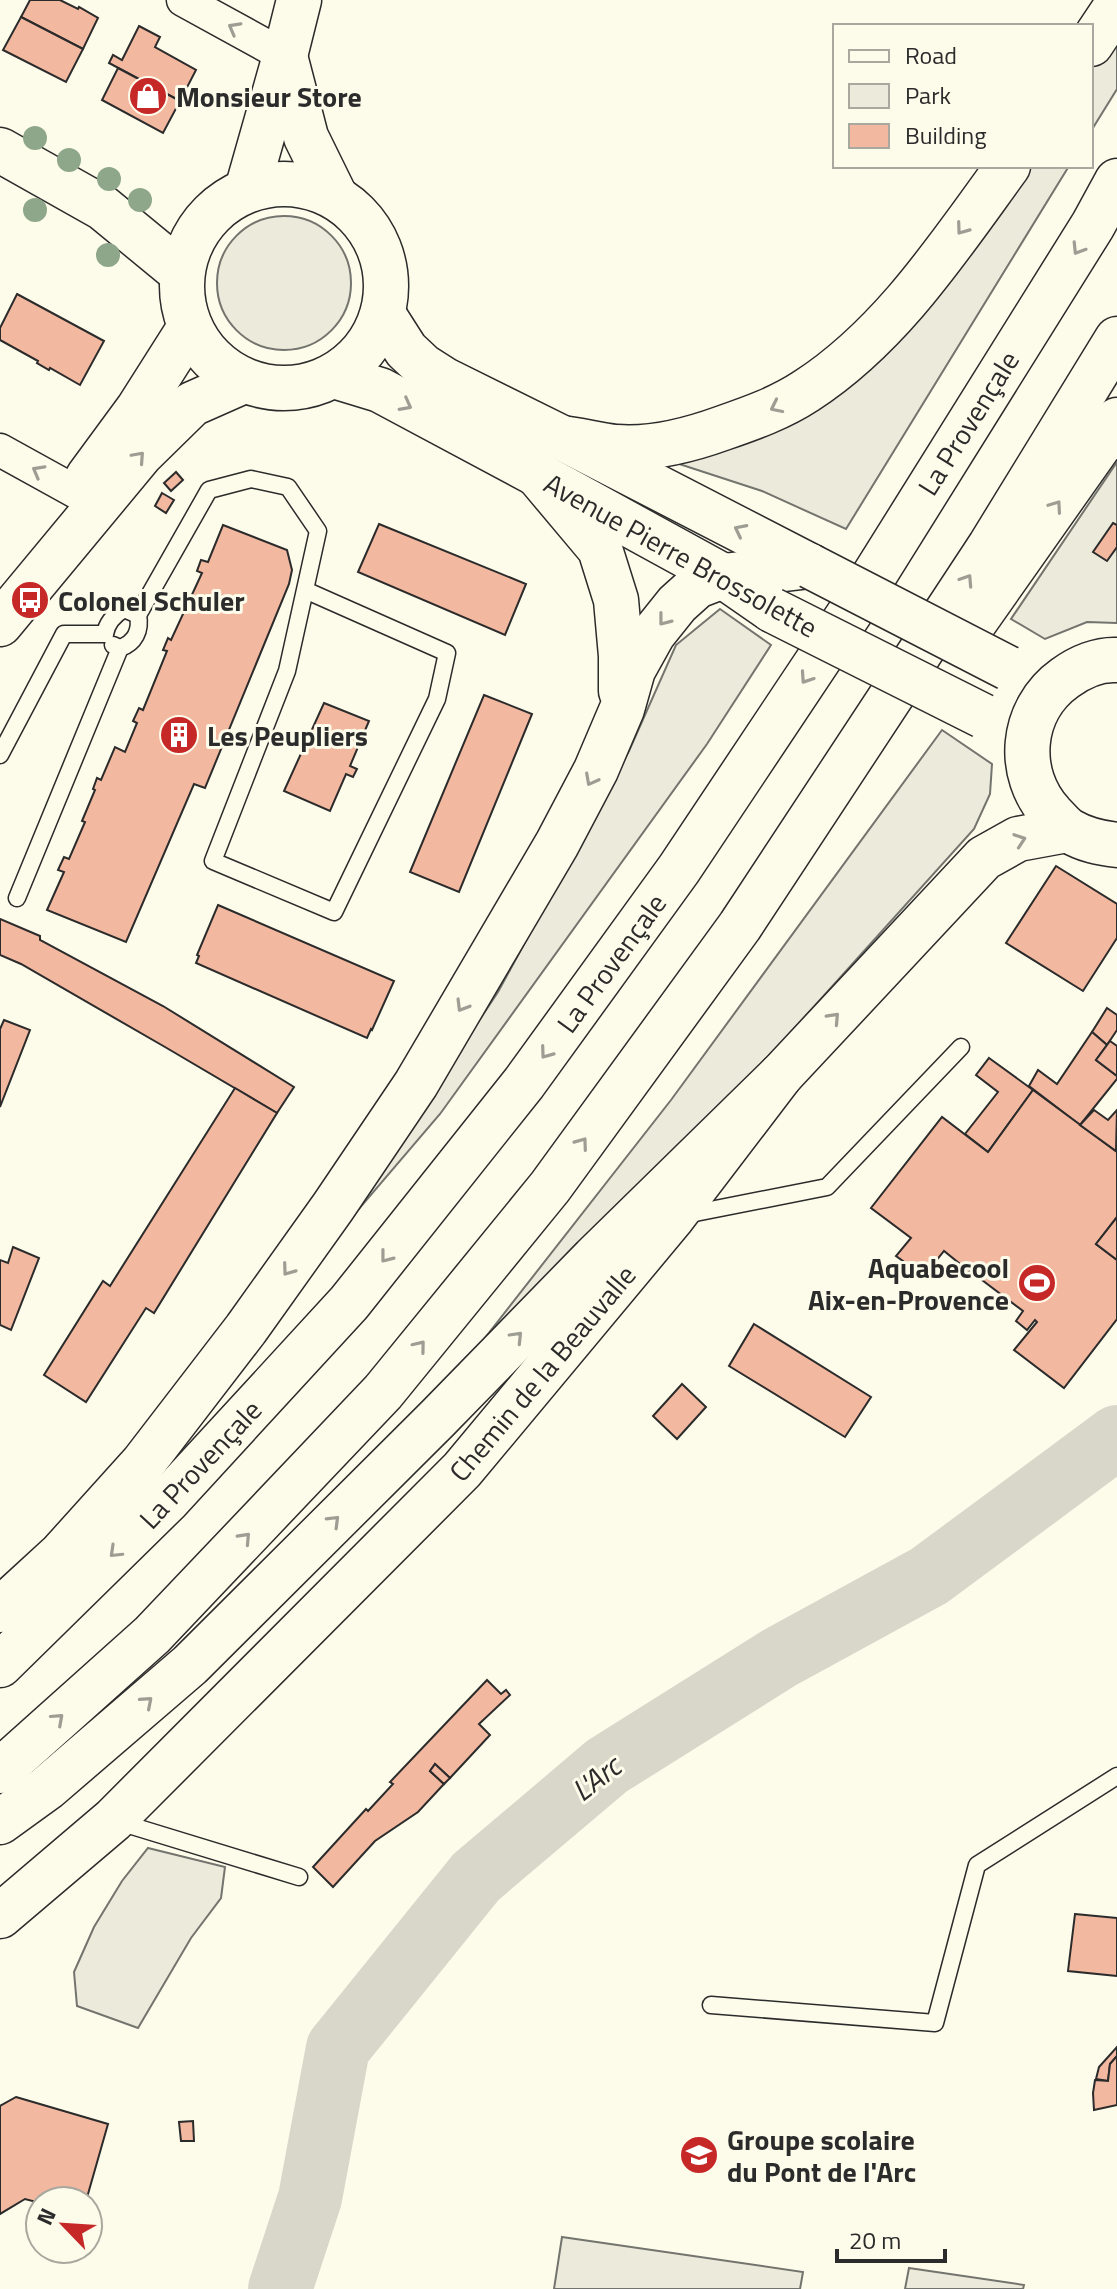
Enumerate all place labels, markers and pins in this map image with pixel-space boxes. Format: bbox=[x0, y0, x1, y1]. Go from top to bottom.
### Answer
shop icon: Monsieur Store bbox=[127, 75, 169, 117]
place label: Monsieur Store bbox=[176, 75, 362, 118]
bus stop icon: Colonel Schuler bbox=[9, 579, 51, 621]
place label: Colonel Schuler bbox=[58, 579, 245, 622]
building icon: Les Peupliers bbox=[158, 714, 200, 756]
place label: Les Peupliers bbox=[207, 714, 368, 757]
place label: Aquabecool Aix-en-Provence bbox=[808, 1246, 1009, 1321]
sports icon: Aquabecool Aix-en-Provence bbox=[1016, 1262, 1058, 1304]
place label: Groupe scolaire du Pont de l'Arc bbox=[727, 2118, 916, 2193]
school or university icon: Groupe scolaire du Pont de l'Arc bbox=[678, 2134, 720, 2176]

